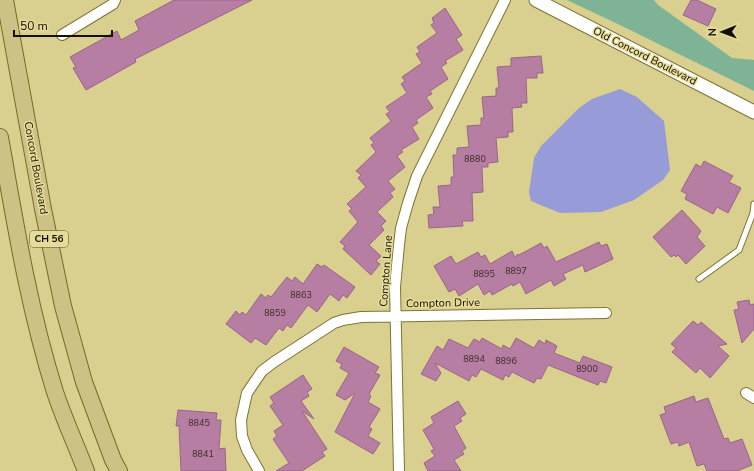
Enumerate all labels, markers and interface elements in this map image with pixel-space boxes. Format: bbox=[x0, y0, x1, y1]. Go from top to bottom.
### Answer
scale bar bbox=[14, 12, 112, 38]
north arrow bbox=[702, 12, 742, 52]
text: 50 m bbox=[20, 18, 48, 34]
street label: Old Concord Boulevard bbox=[590, 23, 700, 89]
text: N bbox=[705, 28, 720, 36]
street label: Concord Boulevard bbox=[20, 120, 52, 216]
house number: 8880 bbox=[464, 153, 486, 165]
road number: CH 56 bbox=[30, 231, 68, 247]
street label: Compton Lane bbox=[376, 235, 396, 307]
house number: 8897 bbox=[505, 265, 527, 277]
house number: 8895 bbox=[473, 268, 495, 280]
house number: 8863 bbox=[290, 289, 312, 301]
street label: Compton Drive bbox=[406, 295, 480, 311]
house number: 8859 bbox=[264, 307, 286, 319]
house number: 8894 bbox=[463, 353, 485, 365]
house number: 8896 bbox=[495, 355, 517, 367]
house number: 8900 bbox=[576, 363, 598, 375]
house number: 8845 bbox=[188, 417, 210, 429]
house number: 8841 bbox=[192, 448, 214, 460]

